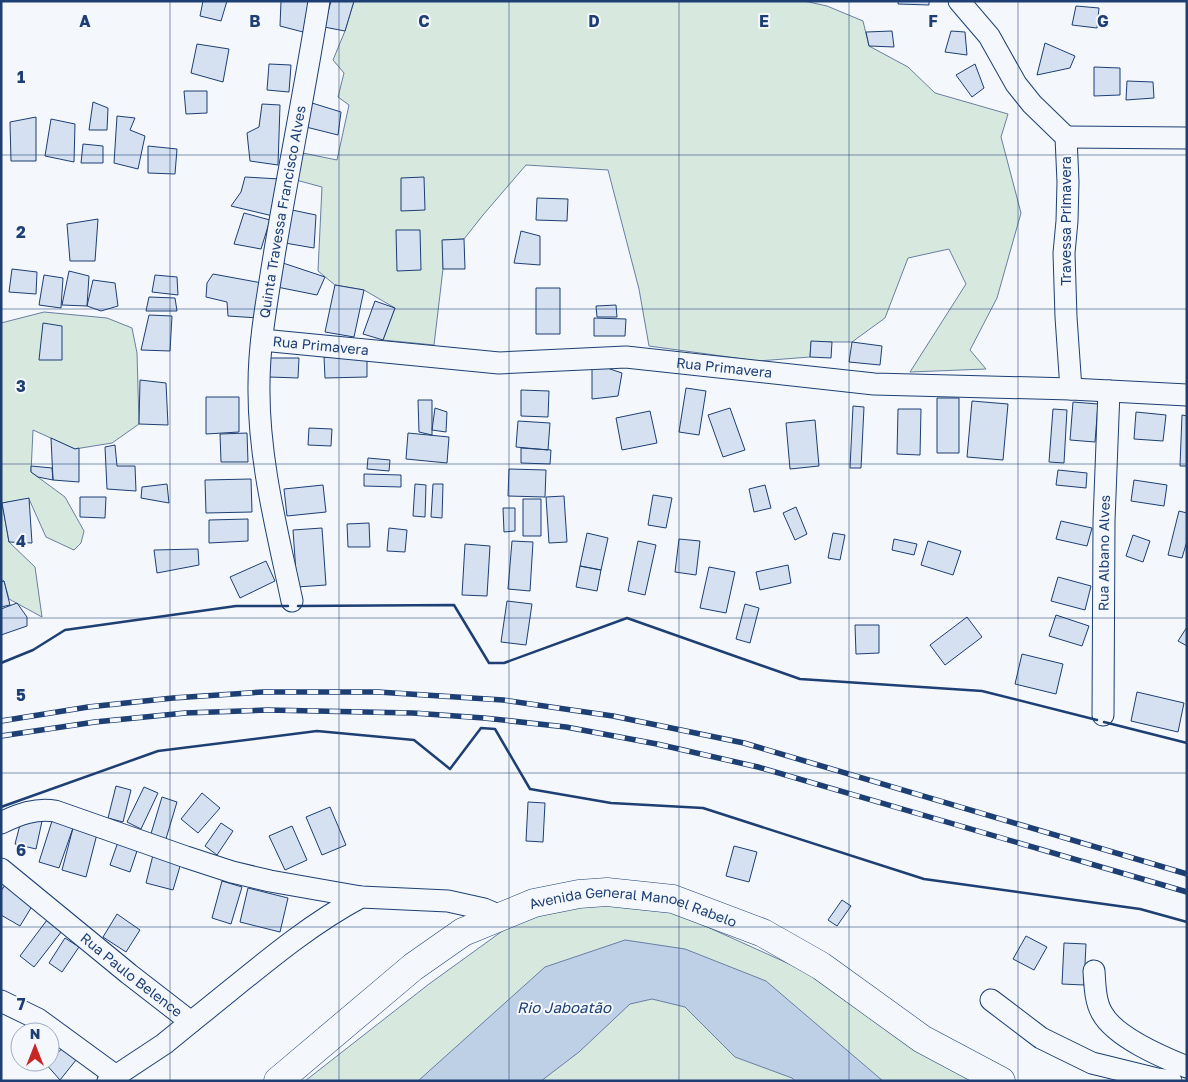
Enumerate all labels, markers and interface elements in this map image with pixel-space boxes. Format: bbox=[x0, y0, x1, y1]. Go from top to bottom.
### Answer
text: A bbox=[79, 11, 91, 31]
text: B bbox=[249, 11, 261, 31]
text: C bbox=[418, 11, 430, 31]
text: D bbox=[588, 11, 600, 31]
text: E bbox=[759, 11, 769, 31]
text: F bbox=[928, 11, 938, 31]
text: G bbox=[1097, 11, 1109, 31]
text: 1 bbox=[17, 67, 25, 87]
street label: Quinta Travessa Francisco Alves bbox=[255, 104, 309, 319]
street label: Travessa Primavera bbox=[1057, 156, 1074, 286]
text: 2 bbox=[16, 222, 26, 242]
street label: Rua Primavera bbox=[272, 332, 370, 358]
street label: Rua Primavera bbox=[675, 354, 773, 381]
text: 3 bbox=[16, 376, 26, 396]
street label: Rua Albano Alves bbox=[1095, 495, 1113, 611]
text: 4 bbox=[16, 531, 26, 551]
text: 5 bbox=[16, 685, 26, 705]
text: 6 bbox=[16, 840, 26, 860]
street label: Avenida General Manoel Rabelo bbox=[526, 883, 739, 930]
street label: Rua Paulo Belence bbox=[77, 929, 186, 1020]
text: 7 bbox=[17, 994, 26, 1014]
water label: Rio Jaboatão bbox=[517, 998, 612, 1016]
north arrow bbox=[10, 1022, 60, 1072]
text: N bbox=[30, 1025, 40, 1042]

